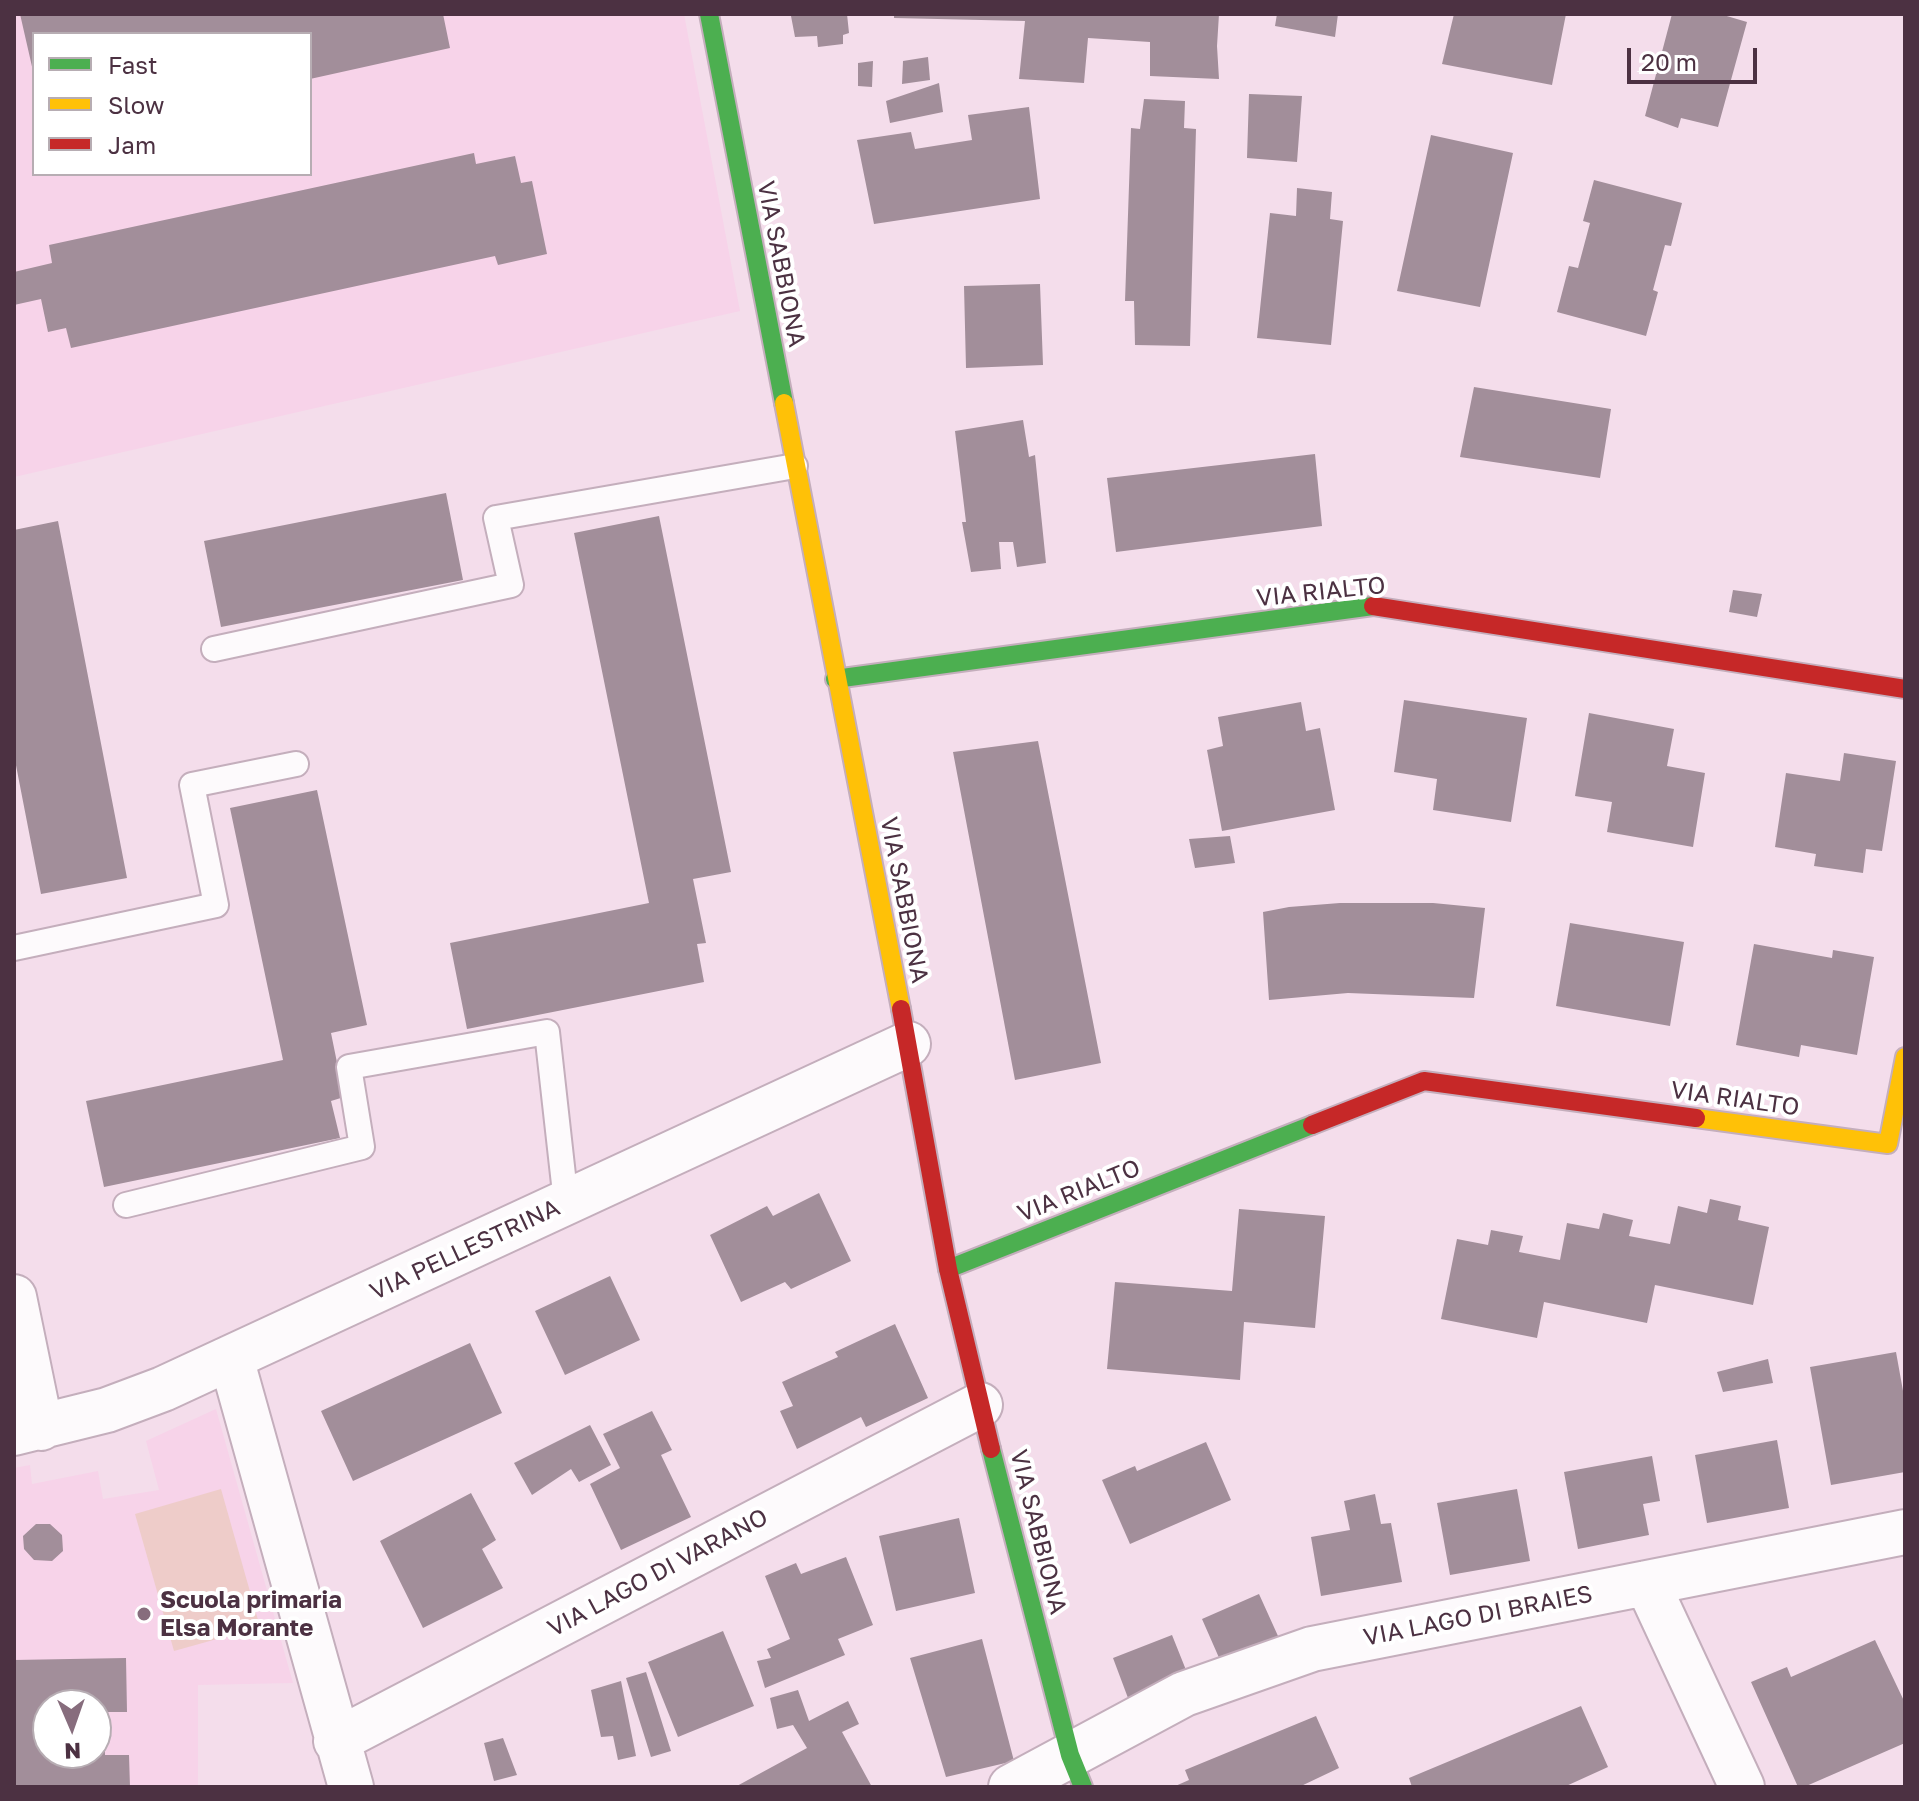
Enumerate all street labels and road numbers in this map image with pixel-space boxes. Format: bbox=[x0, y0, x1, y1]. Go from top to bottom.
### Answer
street label: VIA SABBIONA bbox=[751, 178, 811, 350]
street label: VIA RIALTO bbox=[1255, 571, 1387, 613]
street label: VIA SABBIONA bbox=[874, 814, 934, 986]
street label: VIA RIALTO bbox=[1669, 1076, 1801, 1122]
street label: VIA RIALTO bbox=[1014, 1153, 1144, 1229]
street label: VIA PELLESTRINA bbox=[365, 1193, 565, 1307]
street label: VIA SABBIONA bbox=[1004, 1447, 1072, 1617]
street label: VIA LAGO DI VARANO bbox=[543, 1503, 773, 1643]
street label: VIA LAGO DI BRAIES bbox=[1361, 1580, 1595, 1652]

